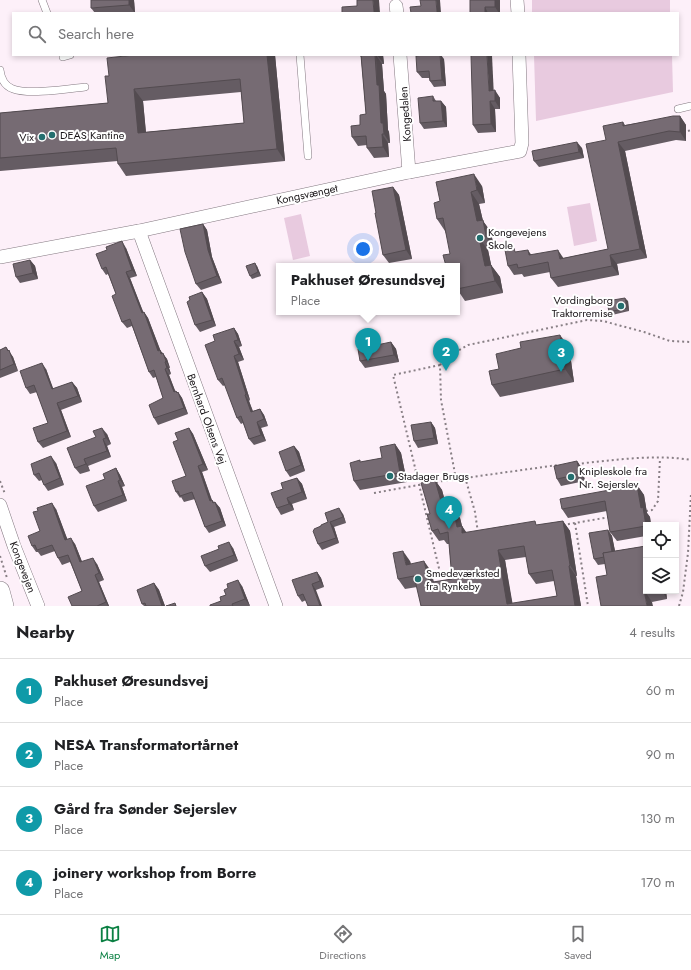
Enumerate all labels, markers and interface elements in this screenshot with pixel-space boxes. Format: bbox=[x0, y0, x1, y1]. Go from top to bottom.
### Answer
search box bbox=[12, 12, 679, 56]
icon: search bbox=[26, 23, 48, 45]
text: Search here bbox=[58, 23, 134, 45]
street label: Kongedalen bbox=[395, 86, 415, 142]
place label: DEAS Kantine bbox=[60, 127, 125, 143]
place label: Vix bbox=[19, 129, 34, 145]
marker: DEAS Kantine bbox=[47, 130, 57, 140]
marker: Vix bbox=[37, 132, 47, 142]
street label: Kongsvænget bbox=[275, 180, 340, 208]
place label: Kongevejens Skole bbox=[488, 224, 547, 253]
marker: Kongevejens Skole bbox=[475, 233, 485, 243]
your location bbox=[353, 239, 373, 259]
popup bbox=[276, 263, 460, 315]
text: Pakhuset Øresundsvej bbox=[291, 269, 445, 291]
text: Place bbox=[291, 291, 320, 310]
place label: Vordingborg Traktorremise bbox=[552, 292, 613, 321]
marker: Vordingborg Traktorremise bbox=[616, 301, 626, 311]
pin: 1 bbox=[355, 328, 381, 361]
pin: 2 bbox=[433, 338, 459, 371]
pin: 3 bbox=[548, 339, 574, 372]
street label: Bernhard Olsens Vej bbox=[183, 371, 231, 467]
place label: Knipleskole fra Nr. Sejerslev bbox=[579, 463, 647, 492]
place label: Stadager Brugs bbox=[398, 468, 469, 484]
marker: Stadager Brugs bbox=[385, 471, 395, 481]
marker: Knipleskole fra Nr. Sejerslev bbox=[566, 472, 576, 482]
pin: 4 bbox=[436, 496, 462, 529]
map controls bbox=[643, 522, 679, 594]
button: locate bbox=[643, 522, 679, 558]
street label: Kongevejen bbox=[6, 539, 40, 595]
button: layers bbox=[643, 558, 679, 594]
place label: Smedeværksted fra Rynkeby bbox=[426, 565, 500, 594]
marker: Smedeværksted fra Rynkeby bbox=[413, 574, 423, 584]
text: Nearby bbox=[16, 620, 74, 644]
text: 4 results bbox=[629, 623, 675, 642]
text: Pakhuset Øresundsvej bbox=[54, 670, 208, 692]
text: 1 bbox=[26, 681, 32, 700]
text: 60 m bbox=[646, 681, 675, 700]
text: Place bbox=[54, 692, 83, 711]
text: NESA Transformatortårnet bbox=[54, 734, 238, 756]
text: 2 bbox=[25, 745, 33, 764]
text: 90 m bbox=[646, 745, 675, 764]
text: Place bbox=[54, 756, 83, 775]
text: Gård fra Sønder Sejerslev bbox=[54, 798, 237, 820]
text: 3 bbox=[25, 809, 33, 828]
text: 130 m bbox=[640, 809, 675, 828]
text: Place bbox=[54, 820, 83, 839]
text: joinery workshop from Borre bbox=[54, 862, 256, 884]
text: 4 bbox=[24, 873, 34, 892]
text: 170 m bbox=[640, 873, 675, 892]
text: Place bbox=[54, 884, 83, 903]
tab: Map bbox=[99, 923, 121, 963]
tab: Directions bbox=[319, 923, 366, 963]
tab: Saved bbox=[564, 923, 592, 963]

